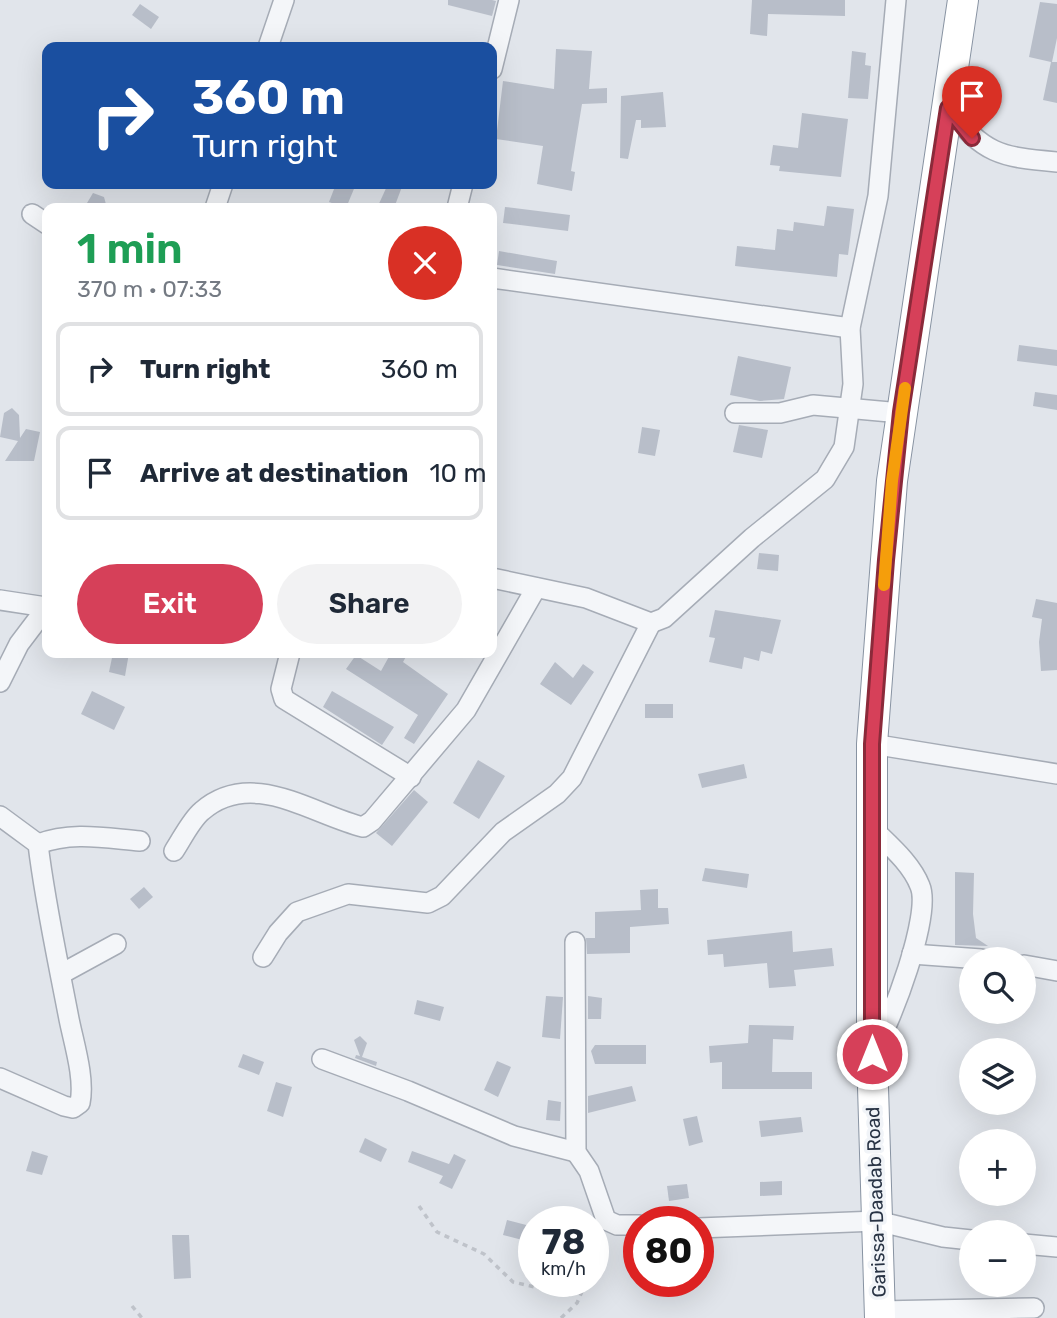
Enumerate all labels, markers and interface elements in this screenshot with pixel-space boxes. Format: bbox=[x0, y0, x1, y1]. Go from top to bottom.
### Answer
pin bbox=[942, 66, 1002, 138]
text: 360 m bbox=[192, 68, 345, 126]
icon: right bbox=[77, 70, 168, 161]
icon: arrive bbox=[953, 77, 991, 115]
text: Turn right bbox=[192, 127, 337, 165]
text: 1 min bbox=[77, 224, 183, 274]
button: close bbox=[388, 226, 462, 300]
text: 370 m · 07:33 bbox=[77, 275, 222, 303]
icon: right bbox=[81, 350, 119, 388]
text: Turn right bbox=[140, 354, 270, 385]
text: 360 m bbox=[381, 354, 458, 385]
icon: arrive bbox=[81, 454, 119, 492]
text: Arrive at destination bbox=[140, 458, 408, 489]
text: 10 m bbox=[429, 458, 487, 489]
button: Exit bbox=[77, 564, 263, 644]
button: Share bbox=[277, 564, 462, 644]
map controls bbox=[959, 947, 1036, 1297]
button: search bbox=[959, 947, 1036, 1024]
position arrow bbox=[835, 1017, 909, 1091]
button: layers bbox=[959, 1038, 1036, 1115]
street label: Garissa-Daadab Road bbox=[861, 1106, 891, 1298]
button: + bbox=[959, 1129, 1036, 1206]
speed limit sign: 80 bbox=[623, 1206, 714, 1297]
button: − bbox=[959, 1220, 1036, 1297]
text: 78 bbox=[542, 1221, 585, 1263]
text: km/h bbox=[541, 1258, 586, 1280]

